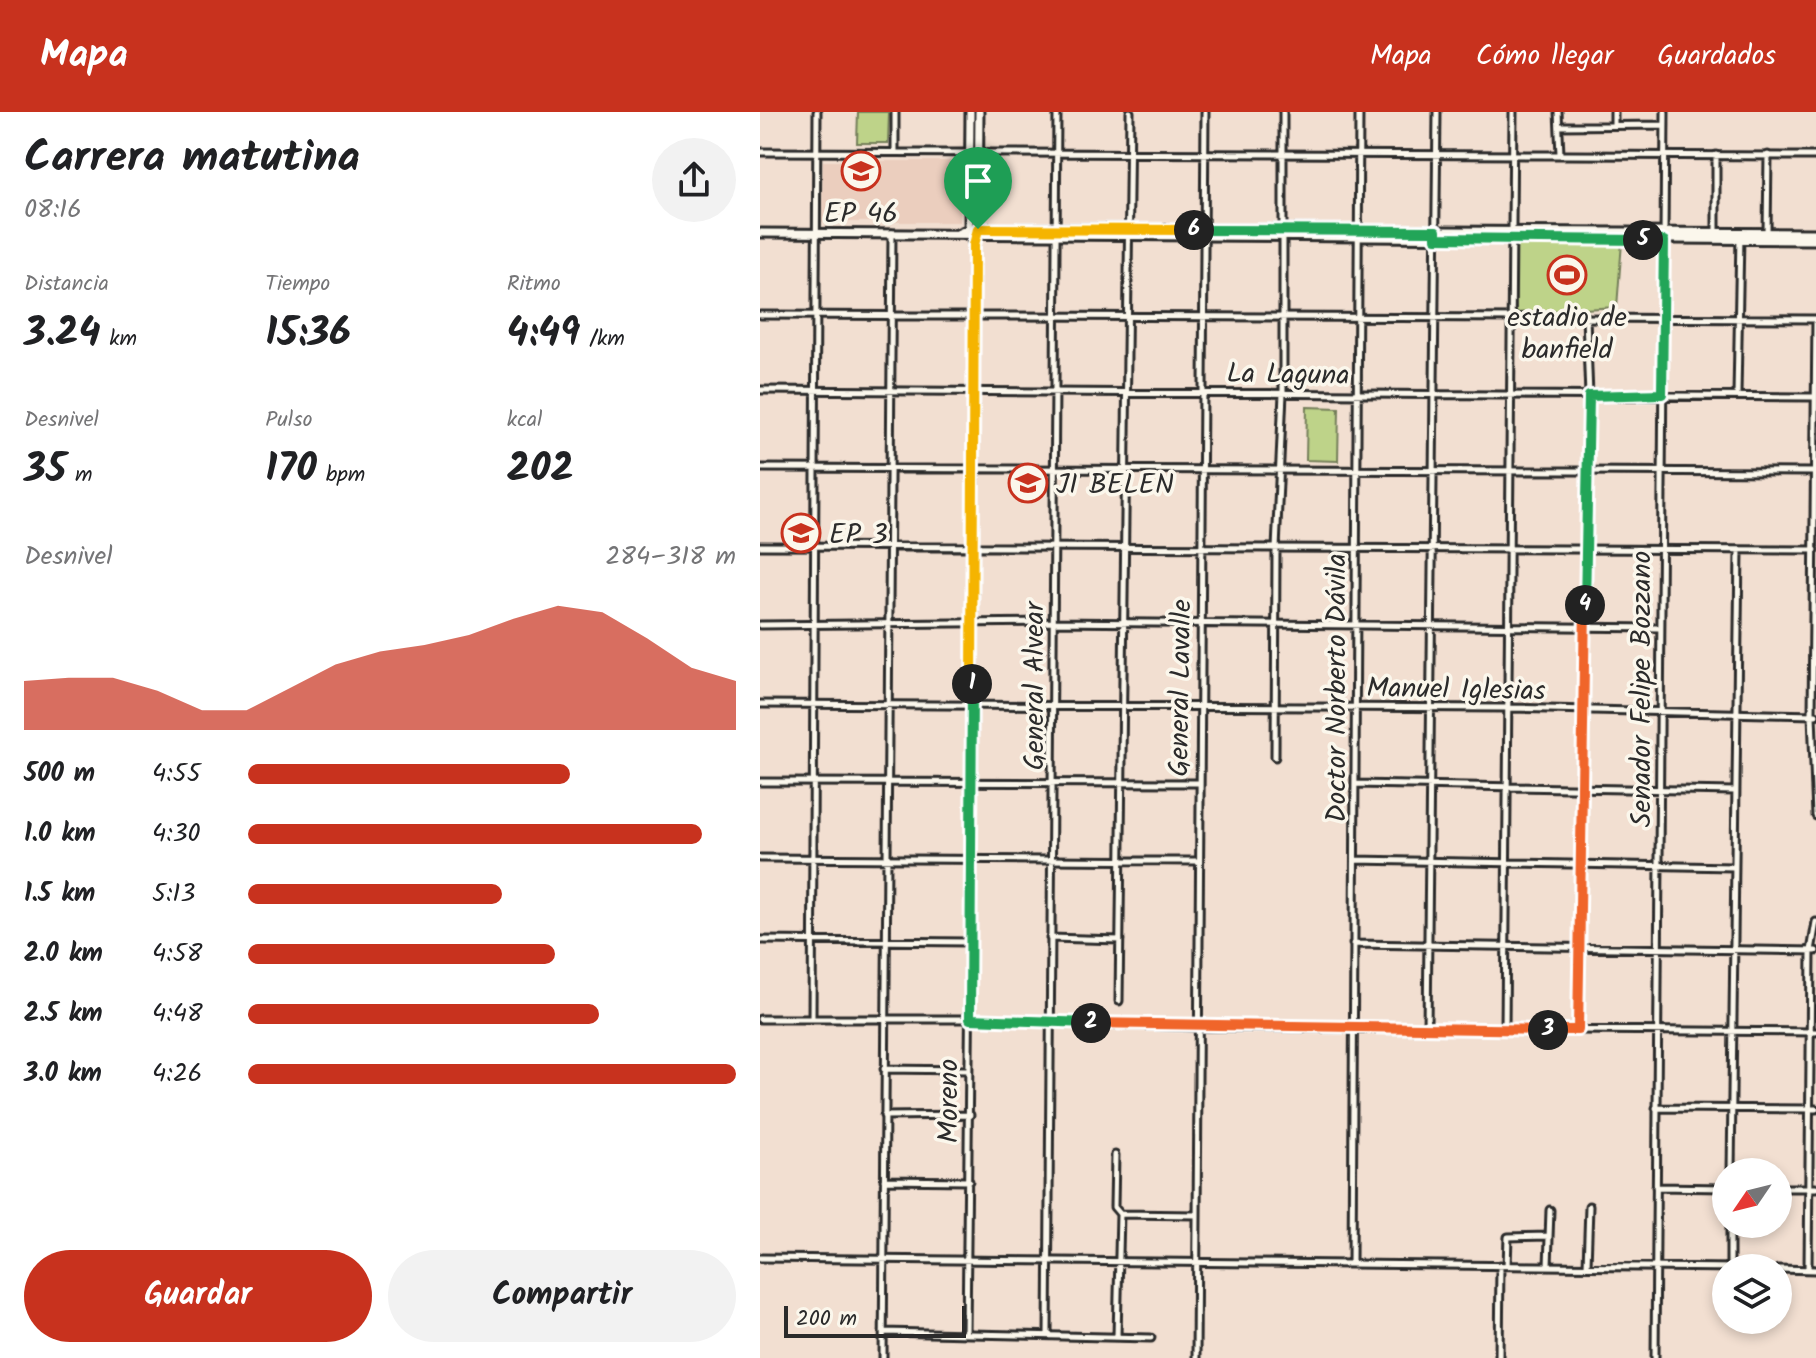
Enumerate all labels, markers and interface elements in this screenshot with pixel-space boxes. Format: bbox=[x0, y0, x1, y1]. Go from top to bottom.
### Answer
text: Mapa bbox=[40, 26, 128, 86]
text: Mapa bbox=[1370, 34, 1432, 79]
text: Cómo llegar bbox=[1476, 34, 1613, 79]
text: Guardados bbox=[1657, 34, 1776, 79]
text: Carrera matutina bbox=[24, 124, 360, 194]
button: share bbox=[652, 138, 736, 222]
pin bbox=[944, 147, 1012, 229]
school or university icon: EP 46 bbox=[840, 150, 882, 192]
icon: arrive bbox=[956, 159, 1000, 203]
text: 08:16 bbox=[24, 189, 82, 231]
place label: EP 46 bbox=[824, 192, 898, 237]
pin: 6 bbox=[1174, 210, 1214, 250]
text: 6 bbox=[1188, 212, 1200, 247]
pin: 5 bbox=[1623, 220, 1663, 260]
text: 5 bbox=[1637, 222, 1649, 257]
sports icon: estadio de banfield bbox=[1546, 254, 1588, 296]
text: Distancia bbox=[24, 267, 109, 302]
text: Tiempo bbox=[265, 267, 330, 302]
text: Ritmo bbox=[507, 267, 561, 302]
place label: estadio de banfield bbox=[1507, 296, 1627, 373]
text: 3.24 bbox=[24, 302, 100, 366]
text: 15:36 bbox=[265, 302, 351, 366]
text: 4:49 bbox=[507, 302, 580, 366]
text: km bbox=[100, 322, 137, 357]
text: /km bbox=[580, 322, 625, 357]
street label: La Laguna bbox=[1226, 352, 1350, 399]
text: Desnivel bbox=[24, 403, 99, 438]
text: Pulso bbox=[265, 403, 313, 438]
text: kcal bbox=[507, 403, 542, 438]
text: 35 bbox=[24, 438, 66, 502]
text: 170 bbox=[265, 438, 317, 502]
text: 202 bbox=[507, 438, 574, 502]
text: m bbox=[66, 458, 92, 493]
text: bpm bbox=[317, 458, 365, 493]
school or university icon: JI BELEN bbox=[1007, 462, 1049, 504]
place label: JI BELEN bbox=[1056, 463, 1174, 508]
school or university icon: EP 3 bbox=[780, 512, 822, 554]
place label: EP 3 bbox=[829, 513, 888, 558]
text: Desnivel bbox=[24, 536, 113, 578]
text: 284–318 m bbox=[605, 536, 736, 578]
street label: Senador Felipe Bozzano bbox=[1620, 551, 1665, 827]
street label: Doctor Norberto Dávila bbox=[1315, 553, 1360, 823]
pin: 4 bbox=[1565, 585, 1605, 625]
text: 4 bbox=[1579, 587, 1591, 622]
street label: General Lavalle bbox=[1157, 599, 1206, 777]
street label: General Alvear bbox=[1013, 600, 1058, 770]
pin: 1 bbox=[952, 664, 992, 704]
text: 1 bbox=[969, 666, 975, 701]
street label: Manuel Iglesias bbox=[1366, 666, 1546, 715]
text: 500 m bbox=[24, 753, 95, 795]
text: 4:55 bbox=[152, 753, 201, 795]
text: 1.0 km bbox=[24, 813, 95, 855]
text: 4:30 bbox=[152, 813, 201, 855]
text: 1.5 km bbox=[24, 873, 95, 915]
text: 5:13 bbox=[152, 873, 195, 915]
text: 2.0 km bbox=[24, 933, 103, 975]
text: 4:58 bbox=[152, 933, 202, 975]
text: 2.5 km bbox=[24, 993, 103, 1035]
text: 4:48 bbox=[152, 993, 203, 1035]
pin: 2 bbox=[1071, 1003, 1111, 1043]
text: 2 bbox=[1085, 1005, 1097, 1040]
pin: 3 bbox=[1528, 1010, 1568, 1050]
text: 3 bbox=[1542, 1012, 1554, 1047]
text: 3.0 km bbox=[24, 1053, 102, 1095]
text: 4:26 bbox=[152, 1053, 202, 1095]
street label: Moreno bbox=[927, 1059, 972, 1143]
north arrow bbox=[1712, 1158, 1792, 1238]
map controls bbox=[1712, 1158, 1792, 1334]
button: Guardar bbox=[24, 1250, 372, 1342]
button: Compartir bbox=[388, 1250, 736, 1342]
button: layers bbox=[1712, 1254, 1792, 1334]
scale bar bbox=[784, 1302, 966, 1338]
text: 200 m bbox=[796, 1302, 857, 1337]

